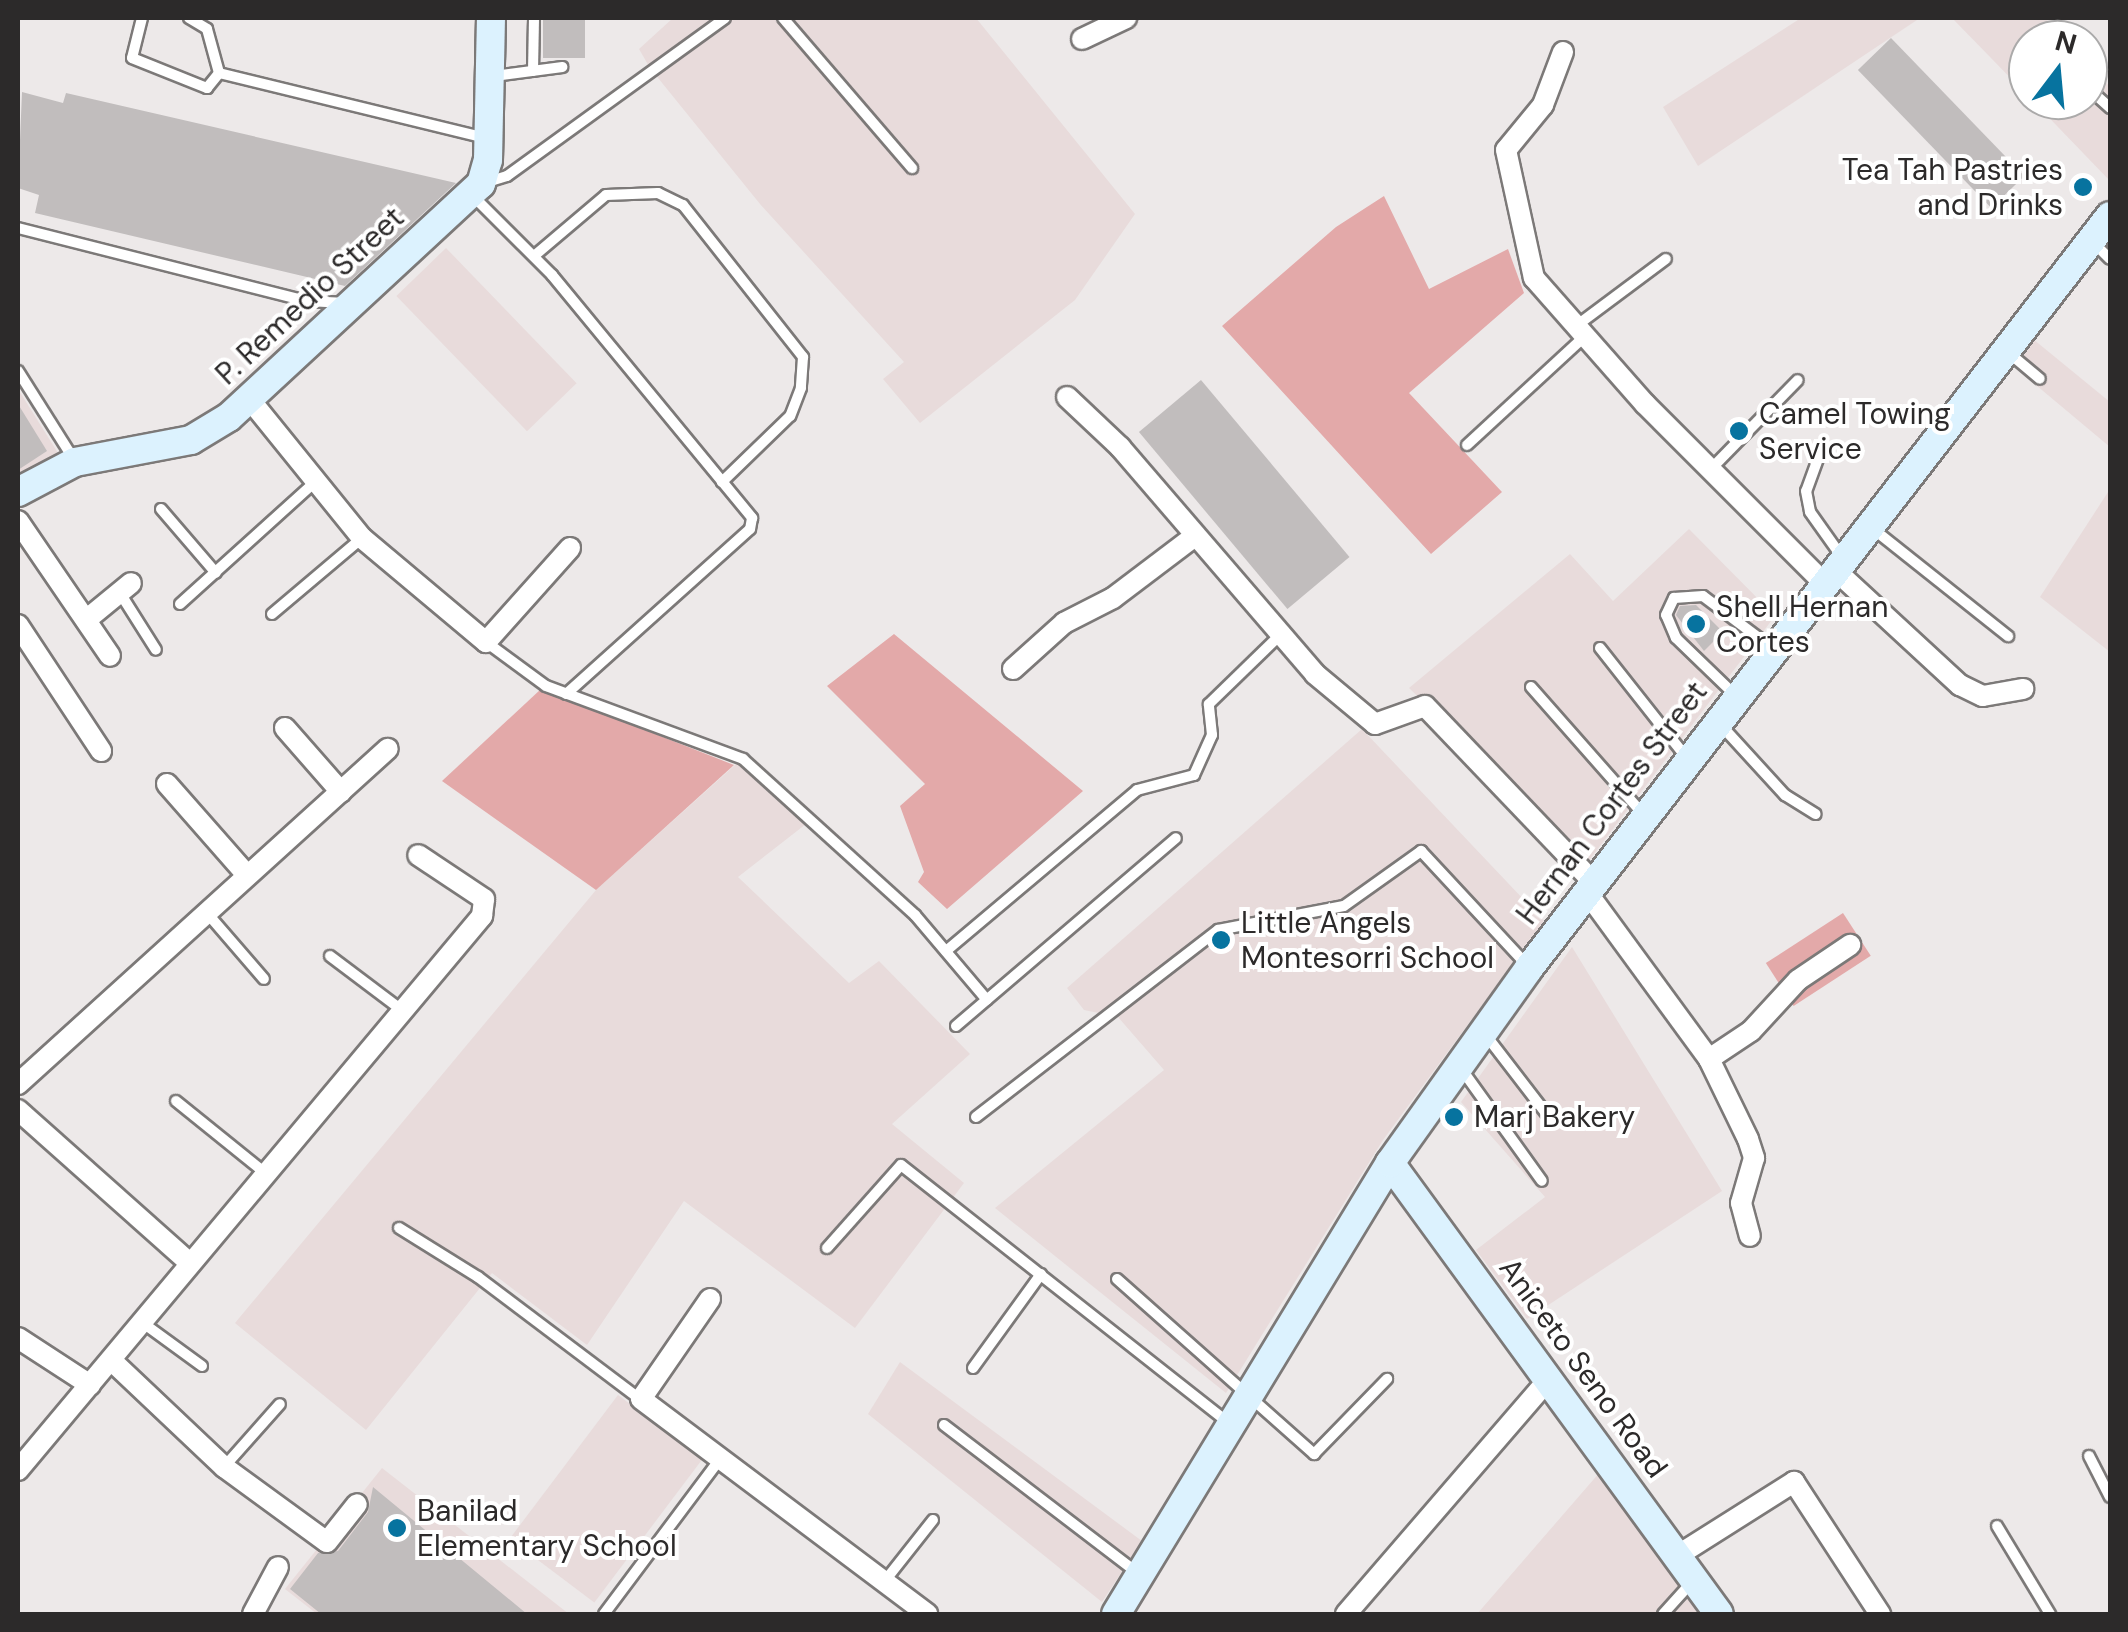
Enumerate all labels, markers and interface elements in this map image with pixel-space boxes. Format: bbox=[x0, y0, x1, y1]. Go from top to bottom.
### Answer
north arrow bbox=[2008, 20, 2108, 120]
text: N bbox=[2051, 22, 2081, 63]
place label: Tea Tah Pastries and Drinks bbox=[1842, 152, 2063, 222]
marker: Tea Tah Pastries and Drinks bbox=[2072, 176, 2094, 198]
street label: P. Remedio Street bbox=[209, 200, 411, 392]
place label: Camel Towing Service bbox=[1759, 396, 1951, 466]
marker: Camel Towing Service bbox=[1728, 420, 1750, 442]
place label: Shell Hernan Cortes bbox=[1716, 589, 1888, 660]
marker: Shell Hernan Cortes bbox=[1685, 613, 1707, 635]
street label: Hernan Cortes Street bbox=[1509, 675, 1715, 931]
place label: Little Angels Montesorri School bbox=[1241, 905, 1494, 976]
marker: Little Angels Montesorri School bbox=[1210, 929, 1232, 951]
place label: Marj Bakery bbox=[1474, 1099, 1635, 1135]
marker: Marj Bakery bbox=[1443, 1106, 1465, 1128]
street label: Aniceto Seno Road bbox=[1491, 1251, 1675, 1485]
place label: Banilad Elementary School bbox=[417, 1493, 677, 1564]
marker: Banilad Elementary School bbox=[386, 1517, 408, 1539]

